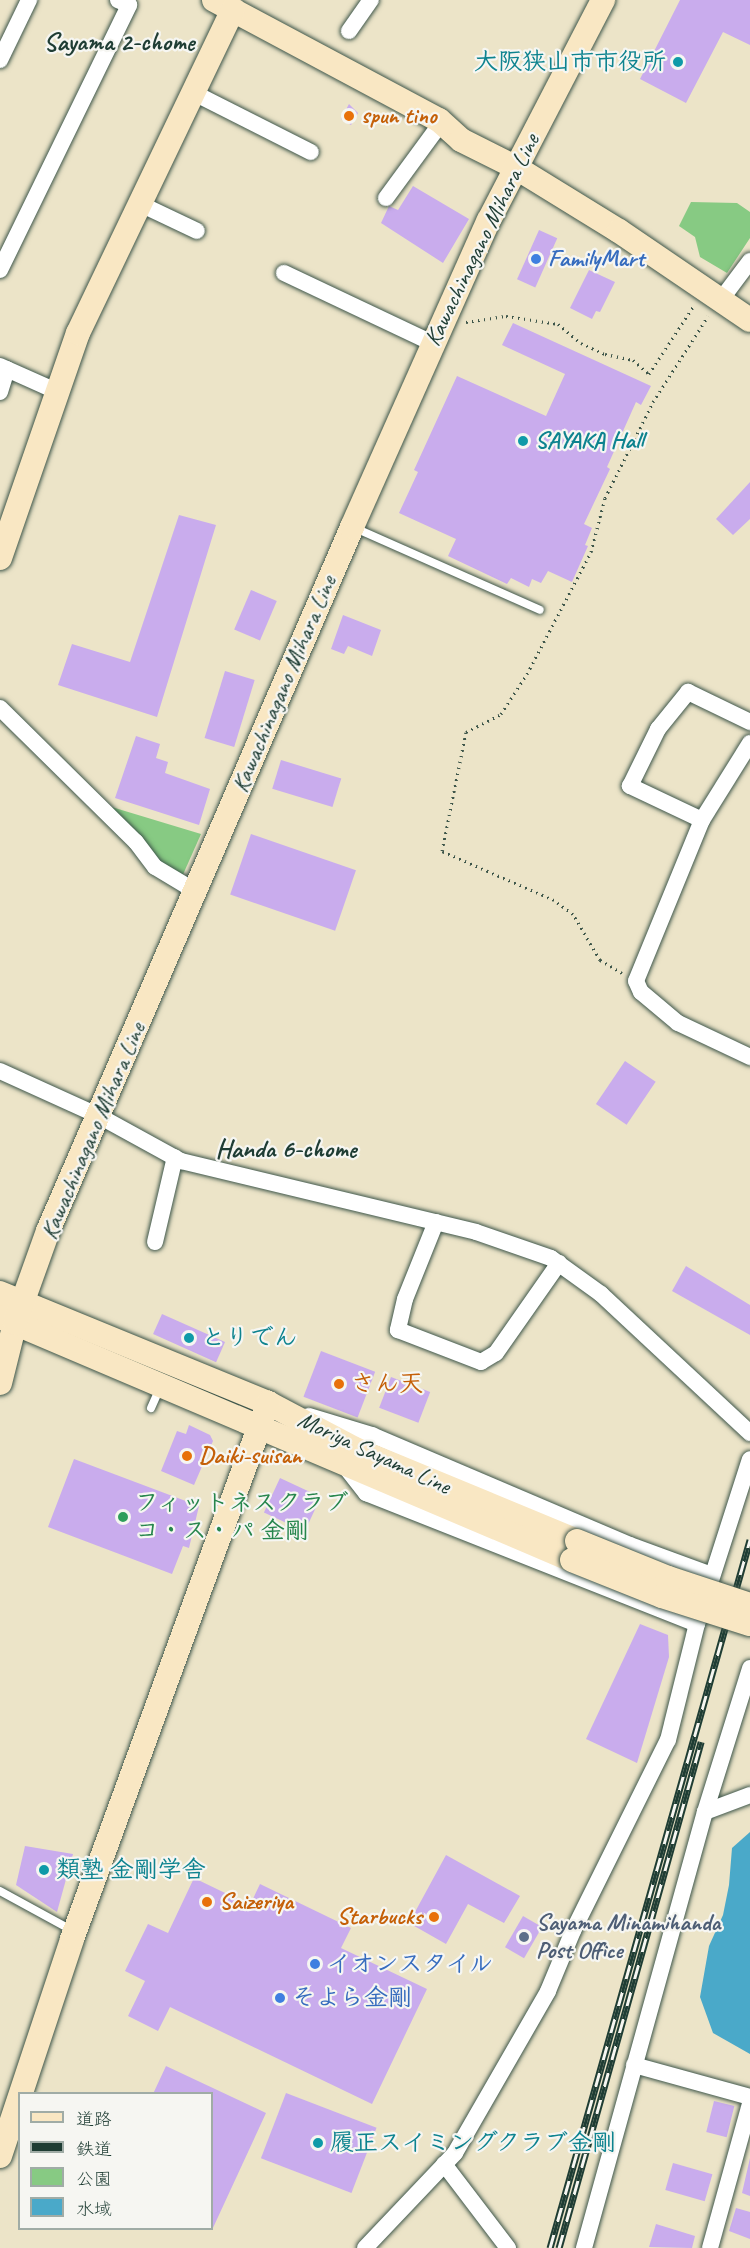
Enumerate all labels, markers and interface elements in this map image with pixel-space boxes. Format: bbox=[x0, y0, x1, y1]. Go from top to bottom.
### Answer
district label: Sayama 2-chome bbox=[44, 26, 194, 58]
place label: 大阪狭山市市役所 bbox=[474, 48, 666, 76]
marker: 大阪狭山市市役所 bbox=[671, 55, 685, 69]
place label: spun tino bbox=[361, 102, 437, 130]
marker: spun tino bbox=[342, 109, 356, 123]
street label: Kawachinagano Mihara Line bbox=[418, 129, 546, 351]
place label: FamilyMart bbox=[548, 245, 644, 273]
marker: FamilyMart bbox=[529, 252, 543, 266]
place label: SAYAKA Hall bbox=[535, 427, 644, 455]
marker: SAYAKA Hall bbox=[516, 434, 530, 448]
street label: Kawachinagano Mihara Line bbox=[225, 572, 343, 796]
street label: Kawachinagano Mihara Line bbox=[34, 1019, 152, 1243]
district label: Handa 6-chome bbox=[216, 1133, 356, 1165]
place label: とりでん bbox=[201, 1324, 297, 1352]
marker: とりでん bbox=[182, 1331, 196, 1345]
place label: さん天 bbox=[351, 1370, 423, 1398]
marker: さん天 bbox=[332, 1377, 346, 1391]
street label: Moriya Sayama Line bbox=[293, 1405, 455, 1501]
place label: Daiki-suisan bbox=[199, 1442, 301, 1470]
marker: Daiki-suisan bbox=[180, 1449, 194, 1463]
place label: フィットネスクラブ コ・ス・パ 金剛 bbox=[135, 1489, 351, 1545]
marker: フィットネスクラブ コ・ス・パ 金剛 bbox=[116, 1510, 130, 1524]
place label: 類塾 金剛学舎 bbox=[56, 1856, 206, 1884]
marker: 類塾 金剛学舎 bbox=[37, 1863, 51, 1877]
place label: Saizeriya bbox=[219, 1888, 293, 1916]
marker: Saizeriya bbox=[200, 1895, 214, 1909]
place label: Starbucks bbox=[337, 1903, 422, 1931]
place label: Sayama Minamihanda Post Office bbox=[536, 1909, 721, 1965]
marker: Starbucks bbox=[427, 1910, 441, 1924]
marker: Sayama Minamihanda Post Office bbox=[517, 1930, 531, 1944]
place label: イオンスタイル bbox=[327, 1950, 495, 1978]
marker: イオンスタイル bbox=[308, 1957, 322, 1971]
place label: そよら金剛 bbox=[292, 1984, 412, 2012]
marker: そよら金剛 bbox=[273, 1991, 287, 2005]
legend bbox=[18, 2092, 213, 2230]
text: 道路 bbox=[76, 2108, 112, 2130]
place label: 履正スイミングクラブ金剛 bbox=[330, 2129, 618, 2157]
marker: 履正スイミングクラブ金剛 bbox=[311, 2136, 325, 2150]
text: 鉄道 bbox=[76, 2138, 112, 2160]
text: 公園 bbox=[76, 2168, 112, 2190]
text: 水域 bbox=[76, 2198, 112, 2220]

